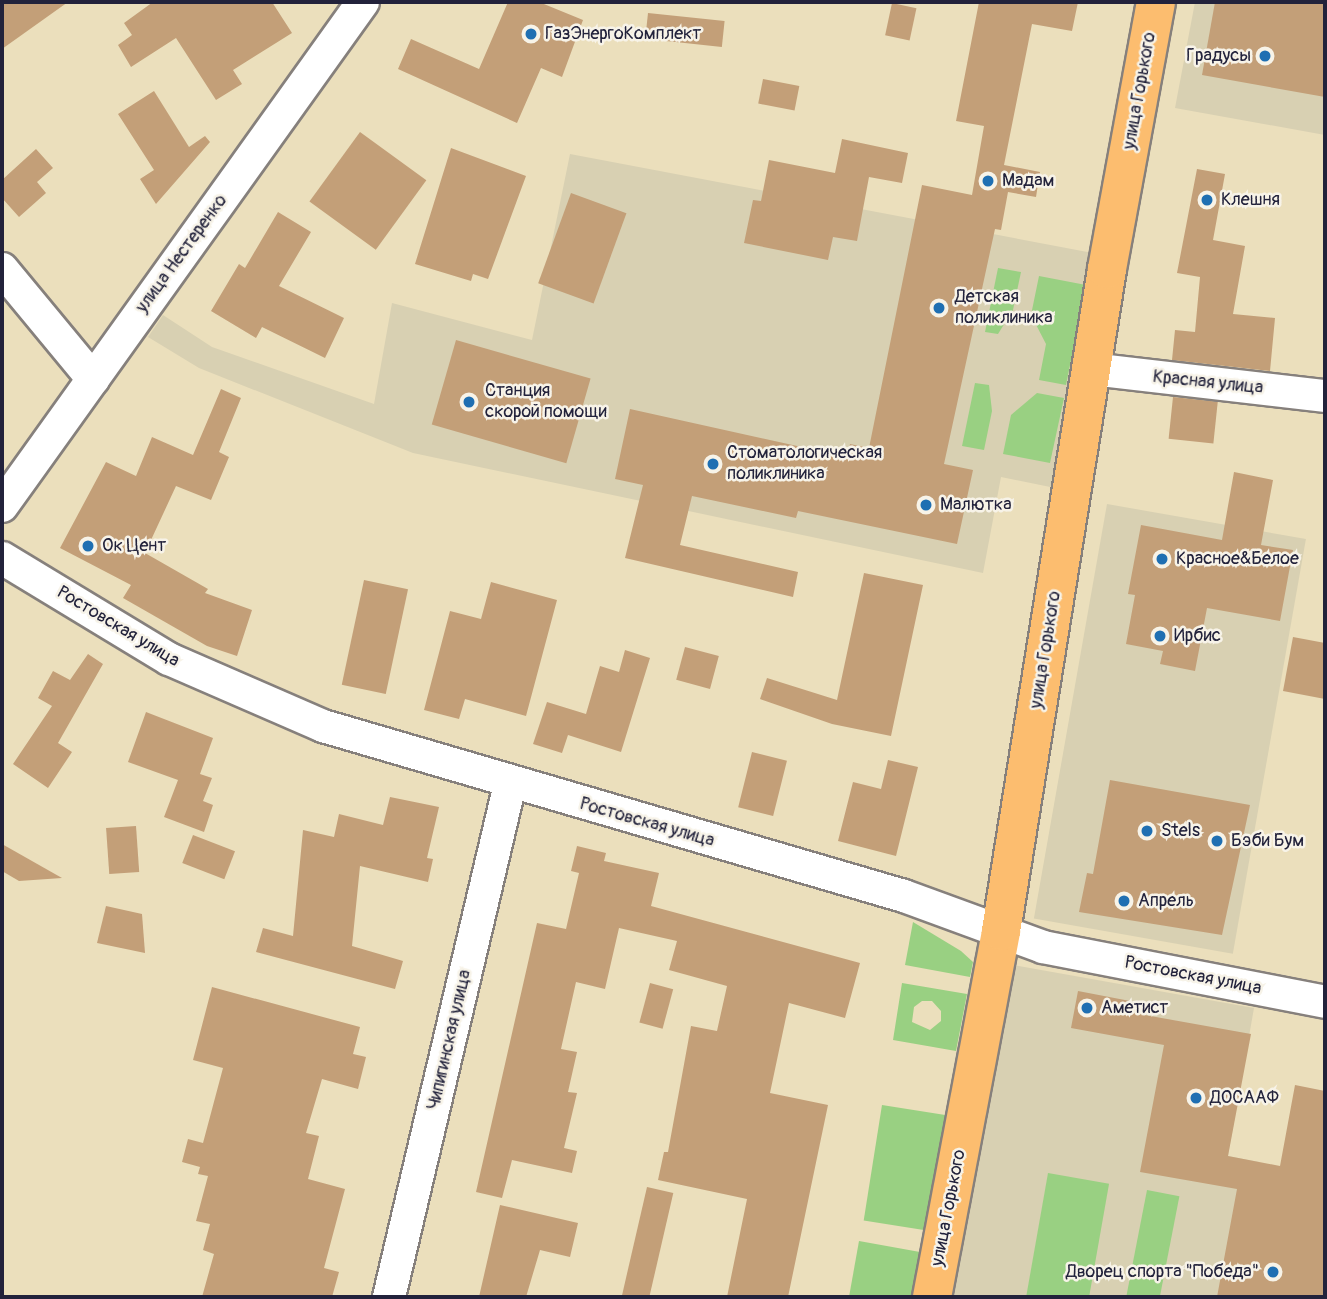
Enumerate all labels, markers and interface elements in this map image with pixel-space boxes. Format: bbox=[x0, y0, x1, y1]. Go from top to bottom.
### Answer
place label: ГазЭнергоКомплект bbox=[545, 23, 701, 45]
marker: ГазЭнергоКомплект bbox=[523, 26, 539, 42]
street label: улица Горького bbox=[1119, 31, 1161, 151]
place label: Градусы bbox=[1186, 45, 1251, 67]
marker: Градусы bbox=[1257, 48, 1273, 64]
place label: Мадам bbox=[1002, 170, 1054, 192]
marker: Мадам bbox=[980, 173, 996, 189]
place label: Клешня bbox=[1221, 189, 1280, 211]
street label: улица Нестеренко bbox=[132, 191, 232, 317]
marker: Клешня bbox=[1199, 192, 1215, 208]
place label: Детская поликлиника bbox=[955, 287, 1053, 330]
marker: Детская поликлиника bbox=[929, 298, 949, 318]
street label: Красная улица bbox=[1152, 366, 1264, 400]
place label: Станция скорой помощи bbox=[485, 381, 607, 424]
marker: Станция скорой помощи bbox=[459, 392, 479, 412]
place label: Стоматологическая поликлиника bbox=[727, 443, 882, 486]
marker: Стоматологическая поликлиника bbox=[705, 456, 721, 472]
place label: Малютка bbox=[940, 494, 1011, 516]
marker: Малютка bbox=[918, 497, 934, 513]
place label: Ок Цент bbox=[102, 535, 166, 557]
marker: Ок Цент bbox=[80, 538, 96, 554]
place label: Красное&Белое bbox=[1176, 548, 1299, 570]
marker: Красное&Белое bbox=[1154, 551, 1170, 567]
street label: Ростовская улица bbox=[53, 582, 183, 672]
street label: улица Горького bbox=[1026, 590, 1066, 710]
place label: Ирбис bbox=[1174, 625, 1221, 647]
marker: Ирбис bbox=[1152, 628, 1168, 644]
street label: Ростовская улица bbox=[577, 793, 717, 853]
place label: Stels bbox=[1161, 820, 1200, 842]
marker: Stels bbox=[1139, 823, 1155, 839]
place label: Бэби Бум bbox=[1231, 830, 1304, 852]
marker: Бэби Бум bbox=[1209, 833, 1225, 849]
place label: Апрель bbox=[1138, 890, 1194, 912]
marker: Апрель bbox=[1116, 893, 1132, 909]
street label: Ростовская улица bbox=[1123, 952, 1263, 1000]
street label: Чипигинская улица bbox=[423, 968, 477, 1112]
place label: Аметист bbox=[1101, 997, 1168, 1019]
marker: Аметист bbox=[1079, 1000, 1095, 1016]
place label: ДОСААФ bbox=[1210, 1087, 1279, 1109]
marker: ДОСААФ bbox=[1188, 1090, 1204, 1106]
street label: улица Горького bbox=[927, 1148, 971, 1268]
place label: Дворец спорта "Победа" bbox=[1066, 1261, 1259, 1283]
marker: Дворец спорта "Победа" bbox=[1265, 1264, 1281, 1280]

